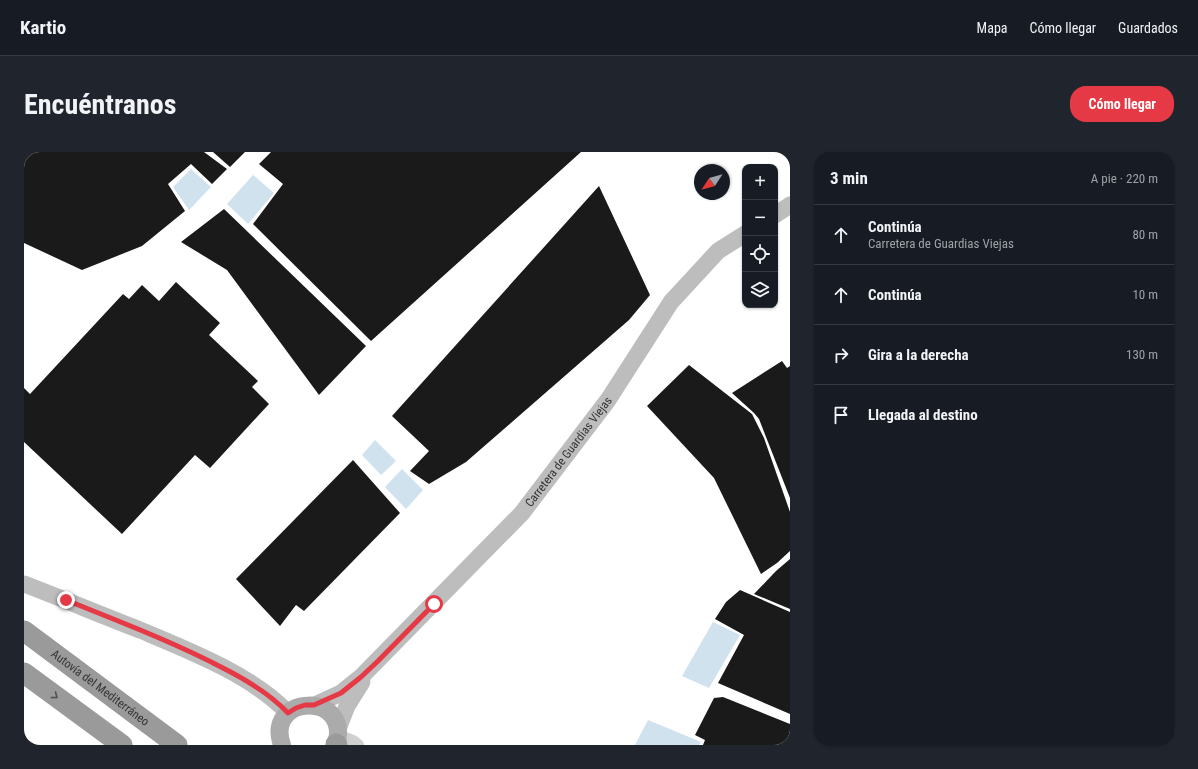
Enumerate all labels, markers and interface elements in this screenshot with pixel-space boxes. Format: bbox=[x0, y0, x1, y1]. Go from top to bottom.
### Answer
text: Kartio bbox=[20, 16, 66, 39]
text: Mapa bbox=[977, 20, 1008, 36]
text: Cómo llegar bbox=[1030, 20, 1096, 36]
text: Guardados bbox=[1118, 20, 1178, 36]
button: Cómo llegar bbox=[1070, 86, 1174, 122]
text: Encuéntranos bbox=[24, 88, 176, 121]
north arrow bbox=[694, 164, 730, 200]
map controls bbox=[742, 164, 778, 308]
button: + bbox=[742, 164, 778, 200]
text: 3 min bbox=[830, 168, 868, 188]
text: A pie · 220 m bbox=[1091, 171, 1158, 186]
button: − bbox=[742, 200, 778, 236]
text: Continúa bbox=[868, 218, 922, 236]
icon: ahead bbox=[830, 224, 852, 246]
text: 80 m bbox=[1132, 227, 1158, 242]
button: locate bbox=[742, 236, 778, 272]
text: Carretera de Guardias Viejas bbox=[868, 236, 1014, 251]
button: layers bbox=[742, 272, 778, 308]
icon: ahead bbox=[830, 284, 852, 306]
text: Continúa bbox=[868, 286, 922, 304]
text: 10 m bbox=[1132, 287, 1158, 302]
icon: right bbox=[830, 344, 852, 366]
text: Gira a la derecha bbox=[868, 346, 969, 364]
text: 130 m bbox=[1126, 347, 1158, 362]
street label: Carretera de Guardias Viejas bbox=[522, 394, 615, 510]
icon: arrive bbox=[830, 404, 852, 426]
text: Llegada al destino bbox=[868, 406, 978, 424]
route end bbox=[57, 591, 75, 609]
route start bbox=[425, 595, 443, 613]
street label: Autovía del Mediterráneo bbox=[48, 647, 152, 729]
one-way arrow bbox=[51, 691, 58, 698]

